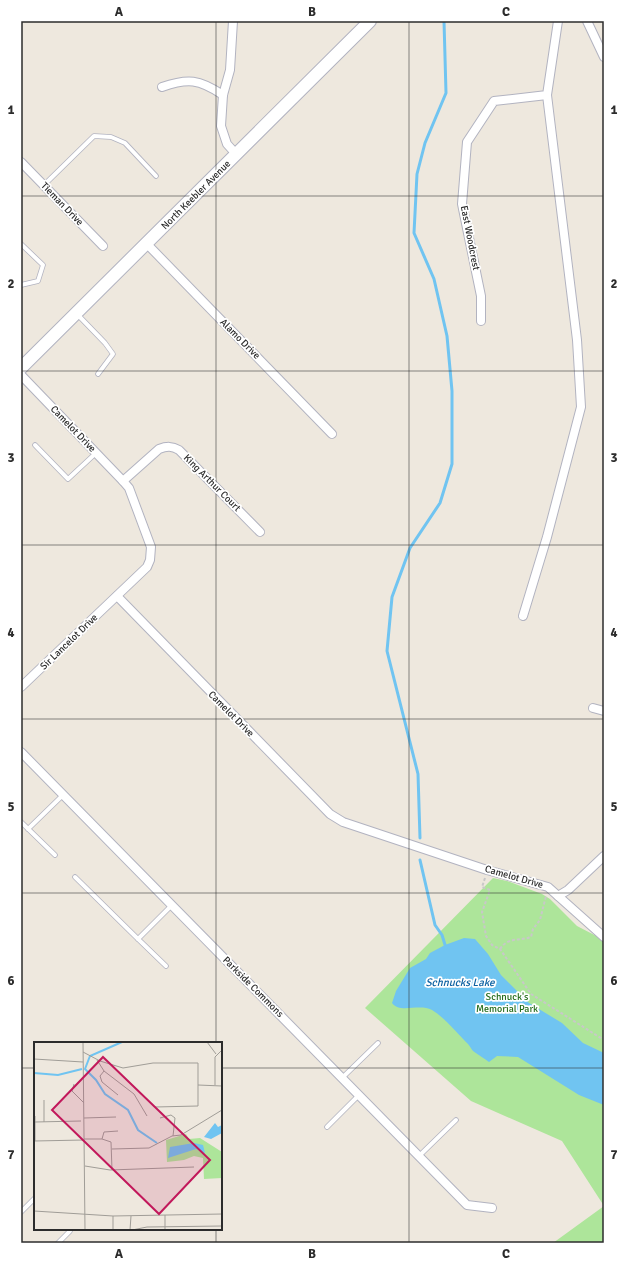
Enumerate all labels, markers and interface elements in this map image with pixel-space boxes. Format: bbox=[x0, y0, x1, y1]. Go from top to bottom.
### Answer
text: A bbox=[115, 4, 124, 20]
text: B bbox=[308, 4, 316, 20]
text: C bbox=[502, 4, 510, 20]
text: 1 bbox=[7, 102, 15, 118]
text: 1 bbox=[610, 102, 618, 118]
street label: North Keebler Avenue bbox=[159, 158, 233, 232]
street label: Tieman Drive bbox=[38, 180, 86, 228]
street label: East Woodcrest bbox=[458, 205, 482, 272]
text: 2 bbox=[7, 276, 15, 292]
text: 2 bbox=[610, 276, 618, 292]
street label: Alamo Drive bbox=[217, 316, 263, 362]
street label: Camelot Drive bbox=[48, 403, 98, 455]
text: 3 bbox=[7, 450, 15, 466]
text: 3 bbox=[610, 450, 618, 466]
street label: King Arthur Court bbox=[181, 452, 243, 514]
street label: Sir Lancelot Drive bbox=[38, 611, 100, 673]
text: 4 bbox=[7, 625, 15, 641]
text: 4 bbox=[610, 625, 618, 641]
street label: Camelot Drive bbox=[206, 689, 256, 739]
text: 5 bbox=[7, 799, 15, 815]
text: 5 bbox=[610, 799, 618, 815]
street label: Camelot Drive bbox=[483, 863, 545, 891]
street label: Parkside Commons bbox=[220, 954, 286, 1020]
text: 6 bbox=[7, 973, 15, 989]
text: 6 bbox=[610, 973, 618, 989]
water label: Schnucks Lake bbox=[425, 976, 495, 989]
park label: Schnuck's Memorial Park bbox=[476, 991, 538, 1015]
inset map bbox=[34, 1042, 222, 1230]
text: 7 bbox=[7, 1147, 15, 1163]
text: 7 bbox=[610, 1147, 618, 1163]
text: A bbox=[115, 1246, 124, 1262]
text: B bbox=[308, 1246, 316, 1262]
text: C bbox=[502, 1246, 510, 1262]

